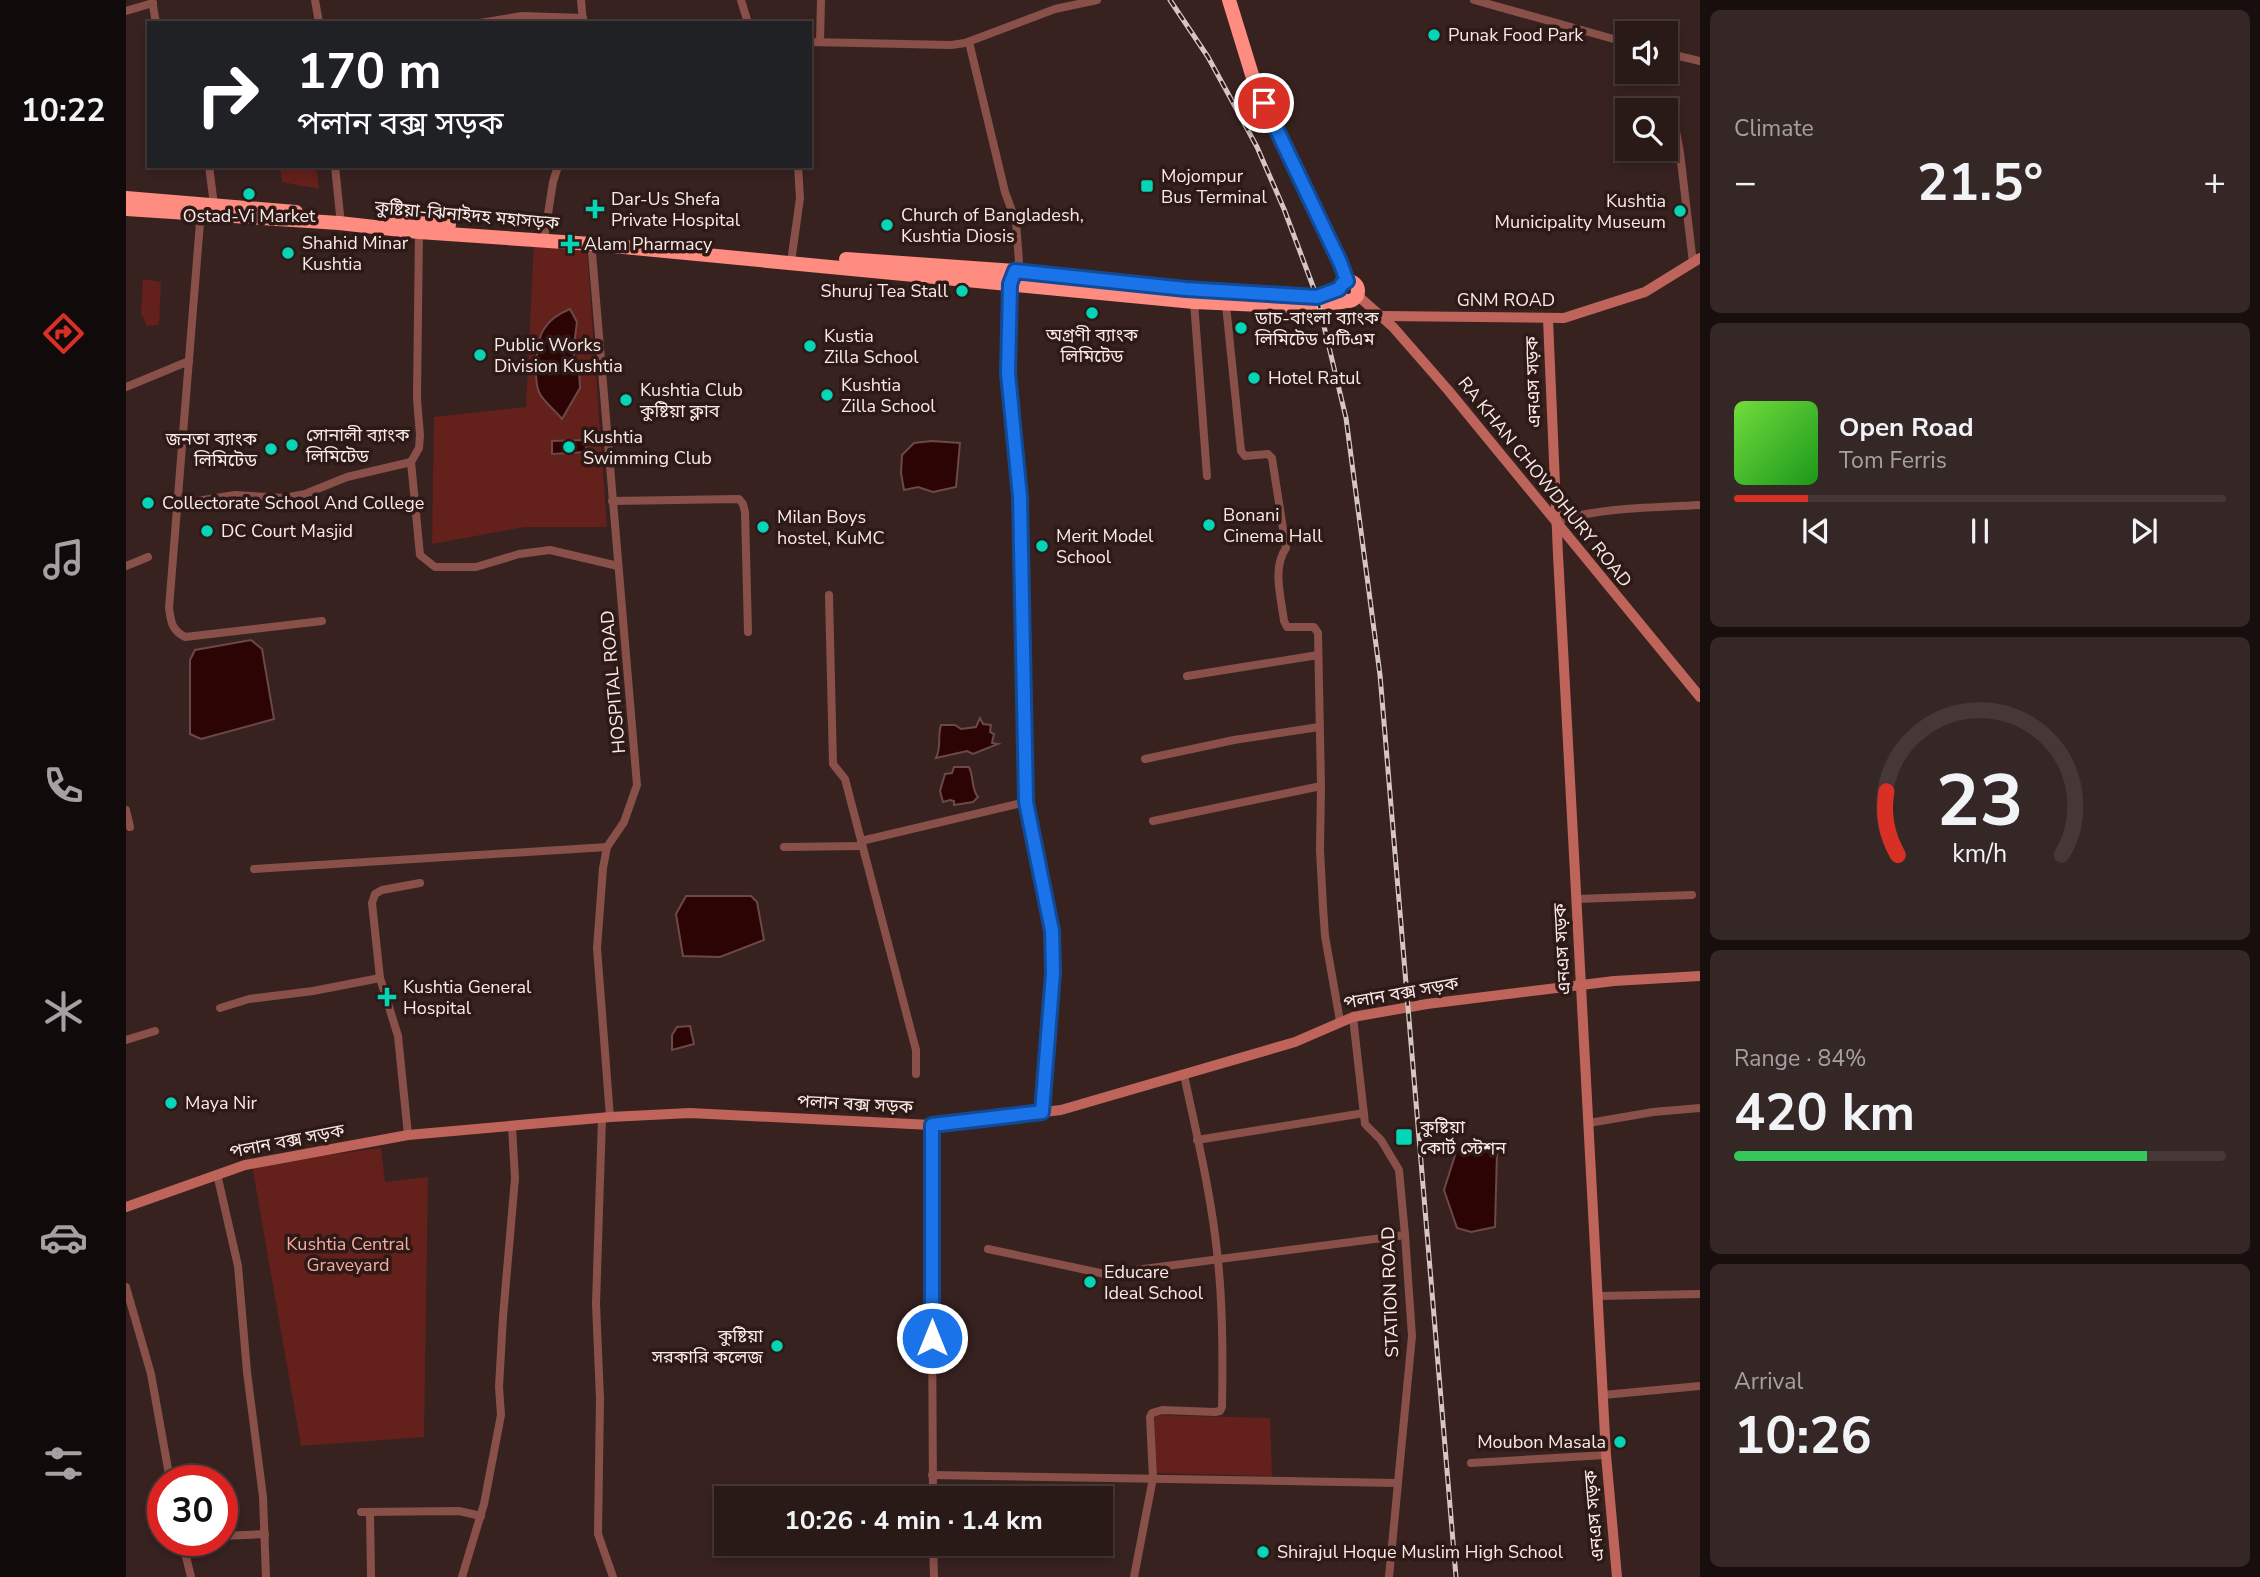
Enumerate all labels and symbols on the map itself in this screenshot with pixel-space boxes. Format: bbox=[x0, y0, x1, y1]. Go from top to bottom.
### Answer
place label: Punak Food Park bbox=[1448, 23, 1584, 47]
marker: Punak Food Park bbox=[1426, 27, 1442, 43]
pin bbox=[1234, 73, 1294, 133]
place label: Mojompur Bus Terminal bbox=[1161, 164, 1267, 209]
marker: Mojompur Bus Terminal bbox=[1139, 178, 1155, 194]
marker: Ostad-Vi Market bbox=[241, 186, 257, 202]
place label: Dar-Us Shefa Private Hospital bbox=[611, 187, 741, 232]
place label: Kushtia Municipality Museum bbox=[1495, 189, 1666, 234]
street label: কুষ্টিয়া-ঝিনাইদহ মহাসড়ক bbox=[373, 195, 561, 235]
marker: Dar-Us Shefa Private Hospital bbox=[585, 199, 605, 219]
place label: Church of Bangladesh, Kushtia Diosis bbox=[901, 203, 1084, 248]
marker: Kushtia Municipality Museum bbox=[1672, 203, 1688, 219]
place label: Ostad-Vi Market bbox=[183, 204, 316, 228]
marker: Church of Bangladesh, Kushtia Diosis bbox=[879, 217, 895, 233]
place label: Shahid Minar Kushtia bbox=[302, 231, 409, 276]
place label: Alam Pharmacy bbox=[584, 232, 713, 256]
marker: Alam Pharmacy bbox=[562, 236, 578, 252]
marker: Shahid Minar Kushtia bbox=[280, 245, 296, 261]
place label: Shuruj Tea Stall bbox=[820, 279, 949, 303]
marker: Shuruj Tea Stall bbox=[954, 283, 970, 299]
street label: GNM ROAD bbox=[1457, 288, 1555, 312]
marker: অগ্রণী ব্যাংক লিমিটেড bbox=[1084, 305, 1100, 321]
place label: ডাচ-বাংলা ব্যাংক লিমিটেড এটিএম bbox=[1254, 306, 1379, 351]
marker: ডাচ-বাংলা ব্যাংক লিমিটেড এটিএম bbox=[1233, 320, 1249, 336]
place label: অগ্রণী ব্যাংক লিমিটেড bbox=[1045, 323, 1138, 368]
place label: Kustia Zilla School bbox=[824, 324, 919, 369]
place label: Public Works Division Kushtia bbox=[494, 333, 623, 378]
street label: এনএস সড়ক bbox=[1519, 335, 1547, 428]
marker: Kustia Zilla School bbox=[802, 338, 818, 354]
marker: Public Works Division Kushtia bbox=[472, 347, 488, 363]
place label: Hotel Ratul bbox=[1268, 366, 1361, 390]
marker: Hotel Ratul bbox=[1246, 370, 1262, 386]
street label: RA KHAN CHOWDHURY ROAD bbox=[1453, 372, 1637, 592]
place label: Kushtia Zilla School bbox=[841, 373, 936, 418]
place label: Kushtia Club কুষ্টিয়া ক্লাব bbox=[639, 378, 743, 423]
marker: Kushtia Zilla School bbox=[819, 387, 835, 403]
marker: Kushtia Club কুষ্টিয়া ক্লাব bbox=[618, 392, 634, 408]
place label: সোনালী ব্যাংক লিমিটেড bbox=[305, 423, 410, 468]
place label: Kushtia Swimming Club bbox=[583, 425, 712, 470]
place label: জনতা ব্যাংক লিমিটেড bbox=[165, 427, 257, 472]
marker: সোনালী ব্যাংক লিমিটেড bbox=[284, 437, 300, 453]
marker: Kushtia Swimming Club bbox=[561, 439, 577, 455]
marker: জনতা ব্যাংক লিমিটেড bbox=[263, 441, 279, 457]
place label: Collectorate School And College bbox=[162, 491, 424, 515]
marker: Collectorate School And College bbox=[140, 495, 156, 511]
place label: Bonani Cinema Hall bbox=[1223, 503, 1323, 548]
place label: Milan Boys hostel, KuMC bbox=[777, 505, 885, 550]
marker: Bonani Cinema Hall bbox=[1201, 517, 1217, 533]
place label: DC Court Masjid bbox=[221, 519, 353, 543]
marker: Milan Boys hostel, KuMC bbox=[755, 519, 771, 535]
marker: DC Court Masjid bbox=[199, 523, 215, 539]
place label: Merit Model School bbox=[1056, 524, 1154, 569]
marker: Merit Model School bbox=[1034, 538, 1050, 554]
street label: HOSPITAL ROAD bbox=[595, 609, 631, 755]
street label: এনএস সড়ক bbox=[1548, 902, 1576, 995]
street label: পলান বক্স সড়ক bbox=[1342, 971, 1461, 1015]
place label: Kushtia General Hospital bbox=[403, 975, 532, 1020]
marker: Kushtia General Hospital bbox=[377, 987, 397, 1007]
street label: পলান বক্স সড়ক bbox=[796, 1089, 914, 1119]
place label: Maya Nir bbox=[185, 1091, 258, 1115]
marker: Maya Nir bbox=[163, 1095, 179, 1111]
place label: কুষ্টিয়া কোর্ট স্টেশন bbox=[1419, 1115, 1507, 1160]
street label: পলান বক্স সড়ক bbox=[228, 1118, 347, 1164]
marker: কুষ্টিয়া কোর্ট স্টেশন bbox=[1394, 1127, 1414, 1147]
street label: STATION ROAD bbox=[1376, 1226, 1404, 1358]
park label: Kushtia Central Graveyard bbox=[286, 1232, 410, 1277]
place label: Educare Ideal School bbox=[1104, 1260, 1204, 1305]
marker: Educare Ideal School bbox=[1082, 1274, 1098, 1290]
position arrow bbox=[895, 1301, 969, 1375]
place label: কুষ্টিয়া সরকারি কলেজ bbox=[651, 1324, 763, 1369]
marker: কুষ্টিয়া সরকারি কলেজ bbox=[769, 1338, 785, 1354]
place label: Moubon Masala bbox=[1477, 1430, 1606, 1454]
marker: Moubon Masala bbox=[1612, 1434, 1628, 1450]
speed limit sign: 30 bbox=[147, 1465, 238, 1556]
street label: এনএস সড়ক bbox=[1578, 1469, 1610, 1563]
place label: Shirajul Hoque Muslim High School bbox=[1277, 1540, 1564, 1564]
marker: Shirajul Hoque Muslim High School bbox=[1255, 1544, 1271, 1560]

